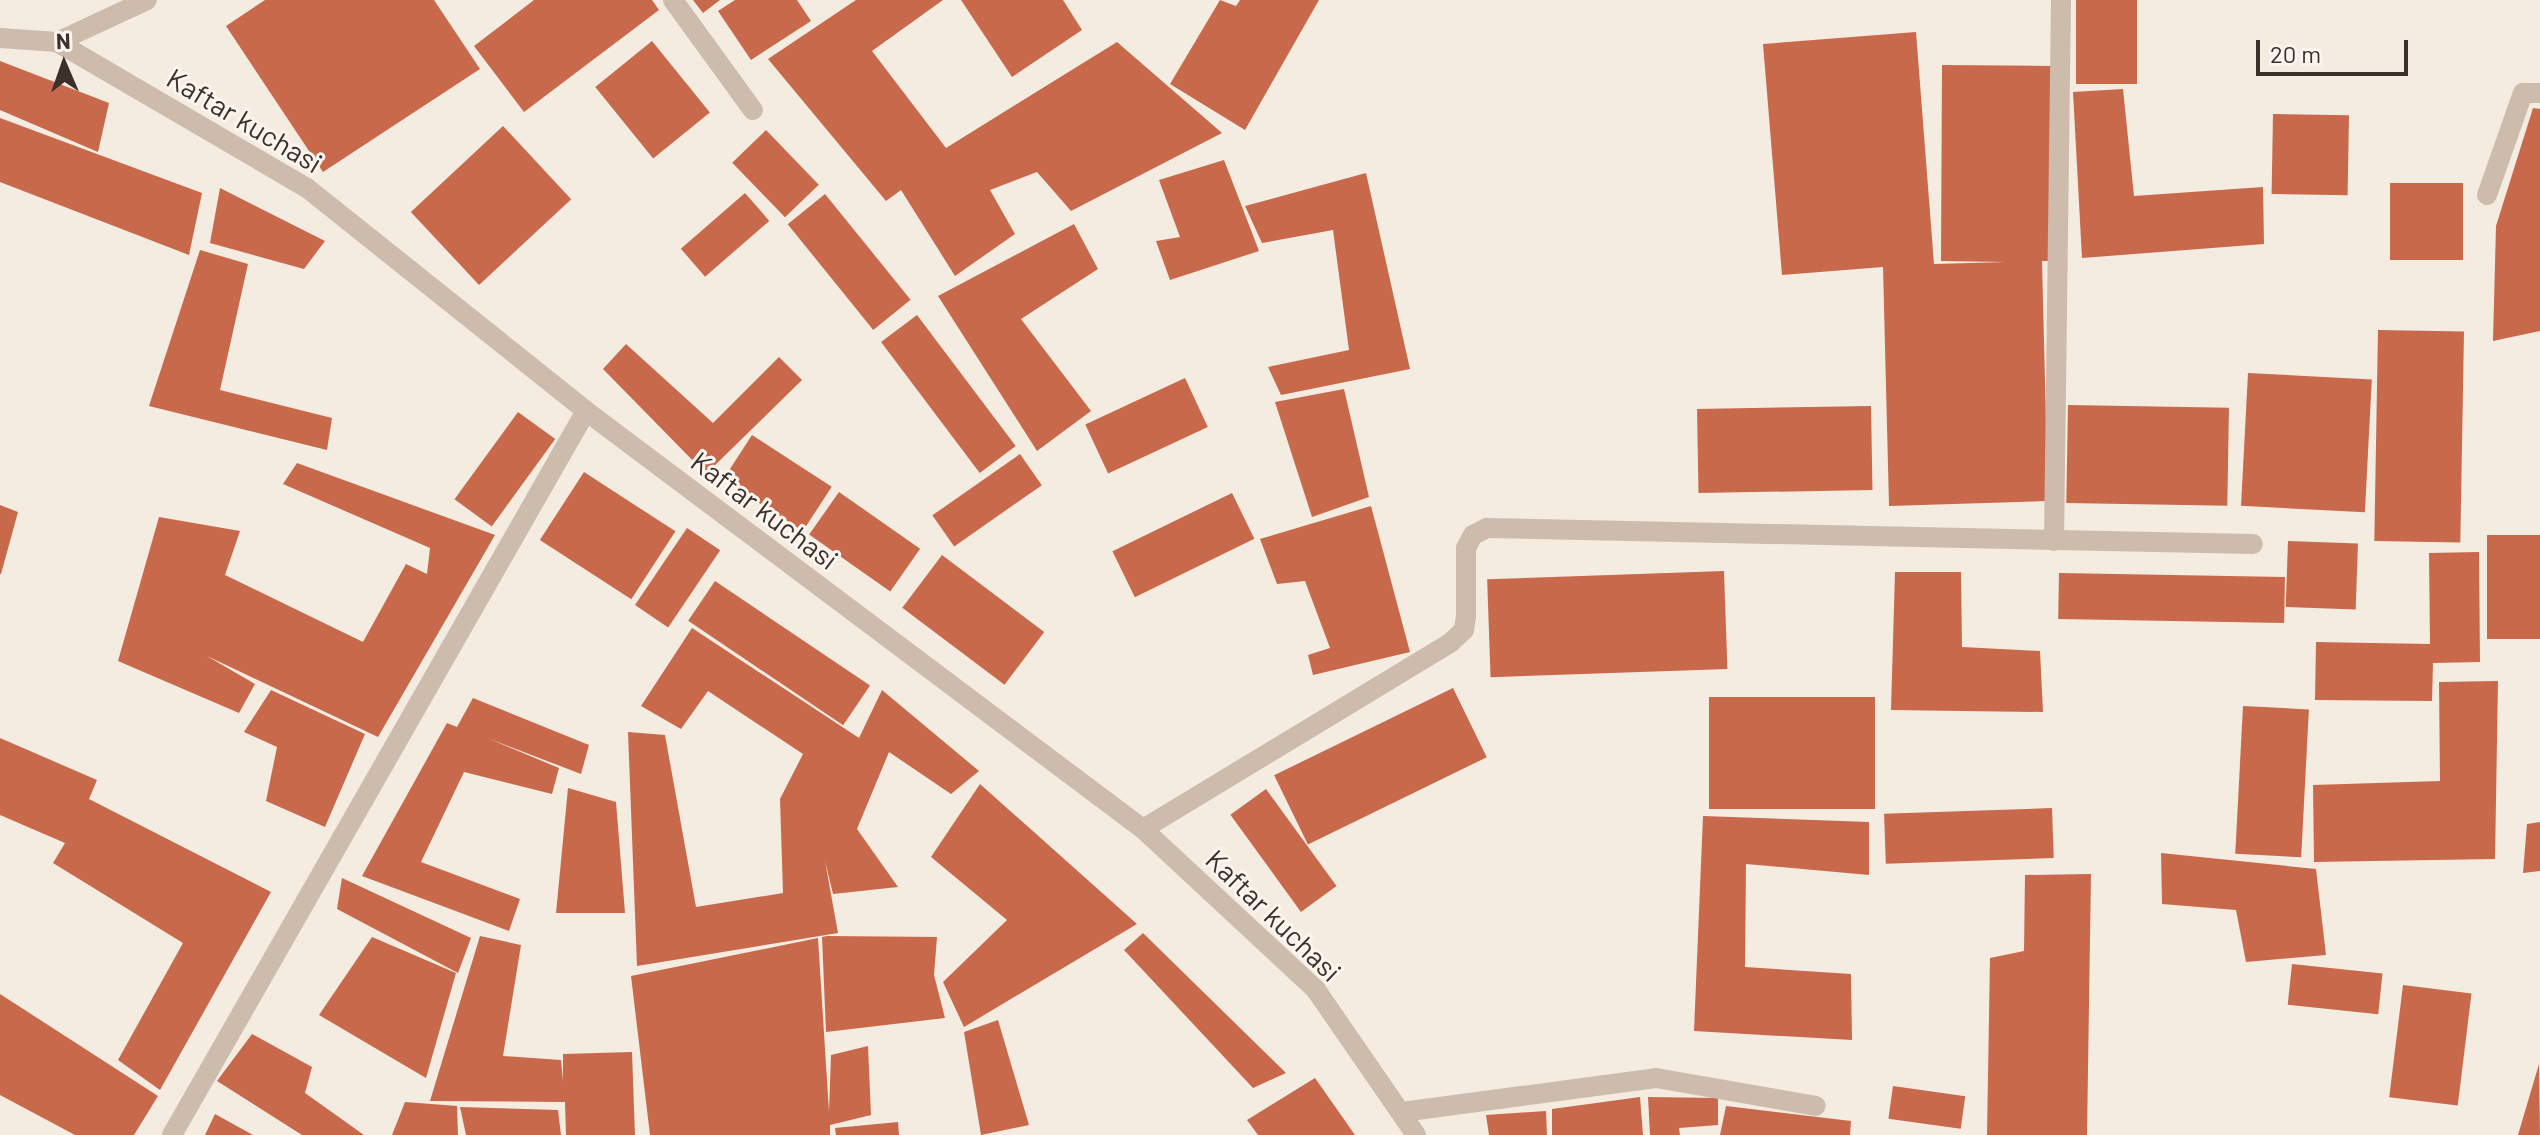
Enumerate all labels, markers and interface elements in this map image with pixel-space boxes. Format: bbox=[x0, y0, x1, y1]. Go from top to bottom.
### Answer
north arrow bbox=[24, 24, 104, 104]
scale bar bbox=[2260, 24, 2412, 74]
text: N bbox=[55, 27, 71, 53]
text: 20 m bbox=[2270, 39, 2321, 68]
street label: Kaftar kuchasi bbox=[161, 60, 329, 180]
street label: Kaftar kuchasi bbox=[685, 444, 845, 576]
street label: Kaftar kuchasi bbox=[1199, 842, 1349, 988]

